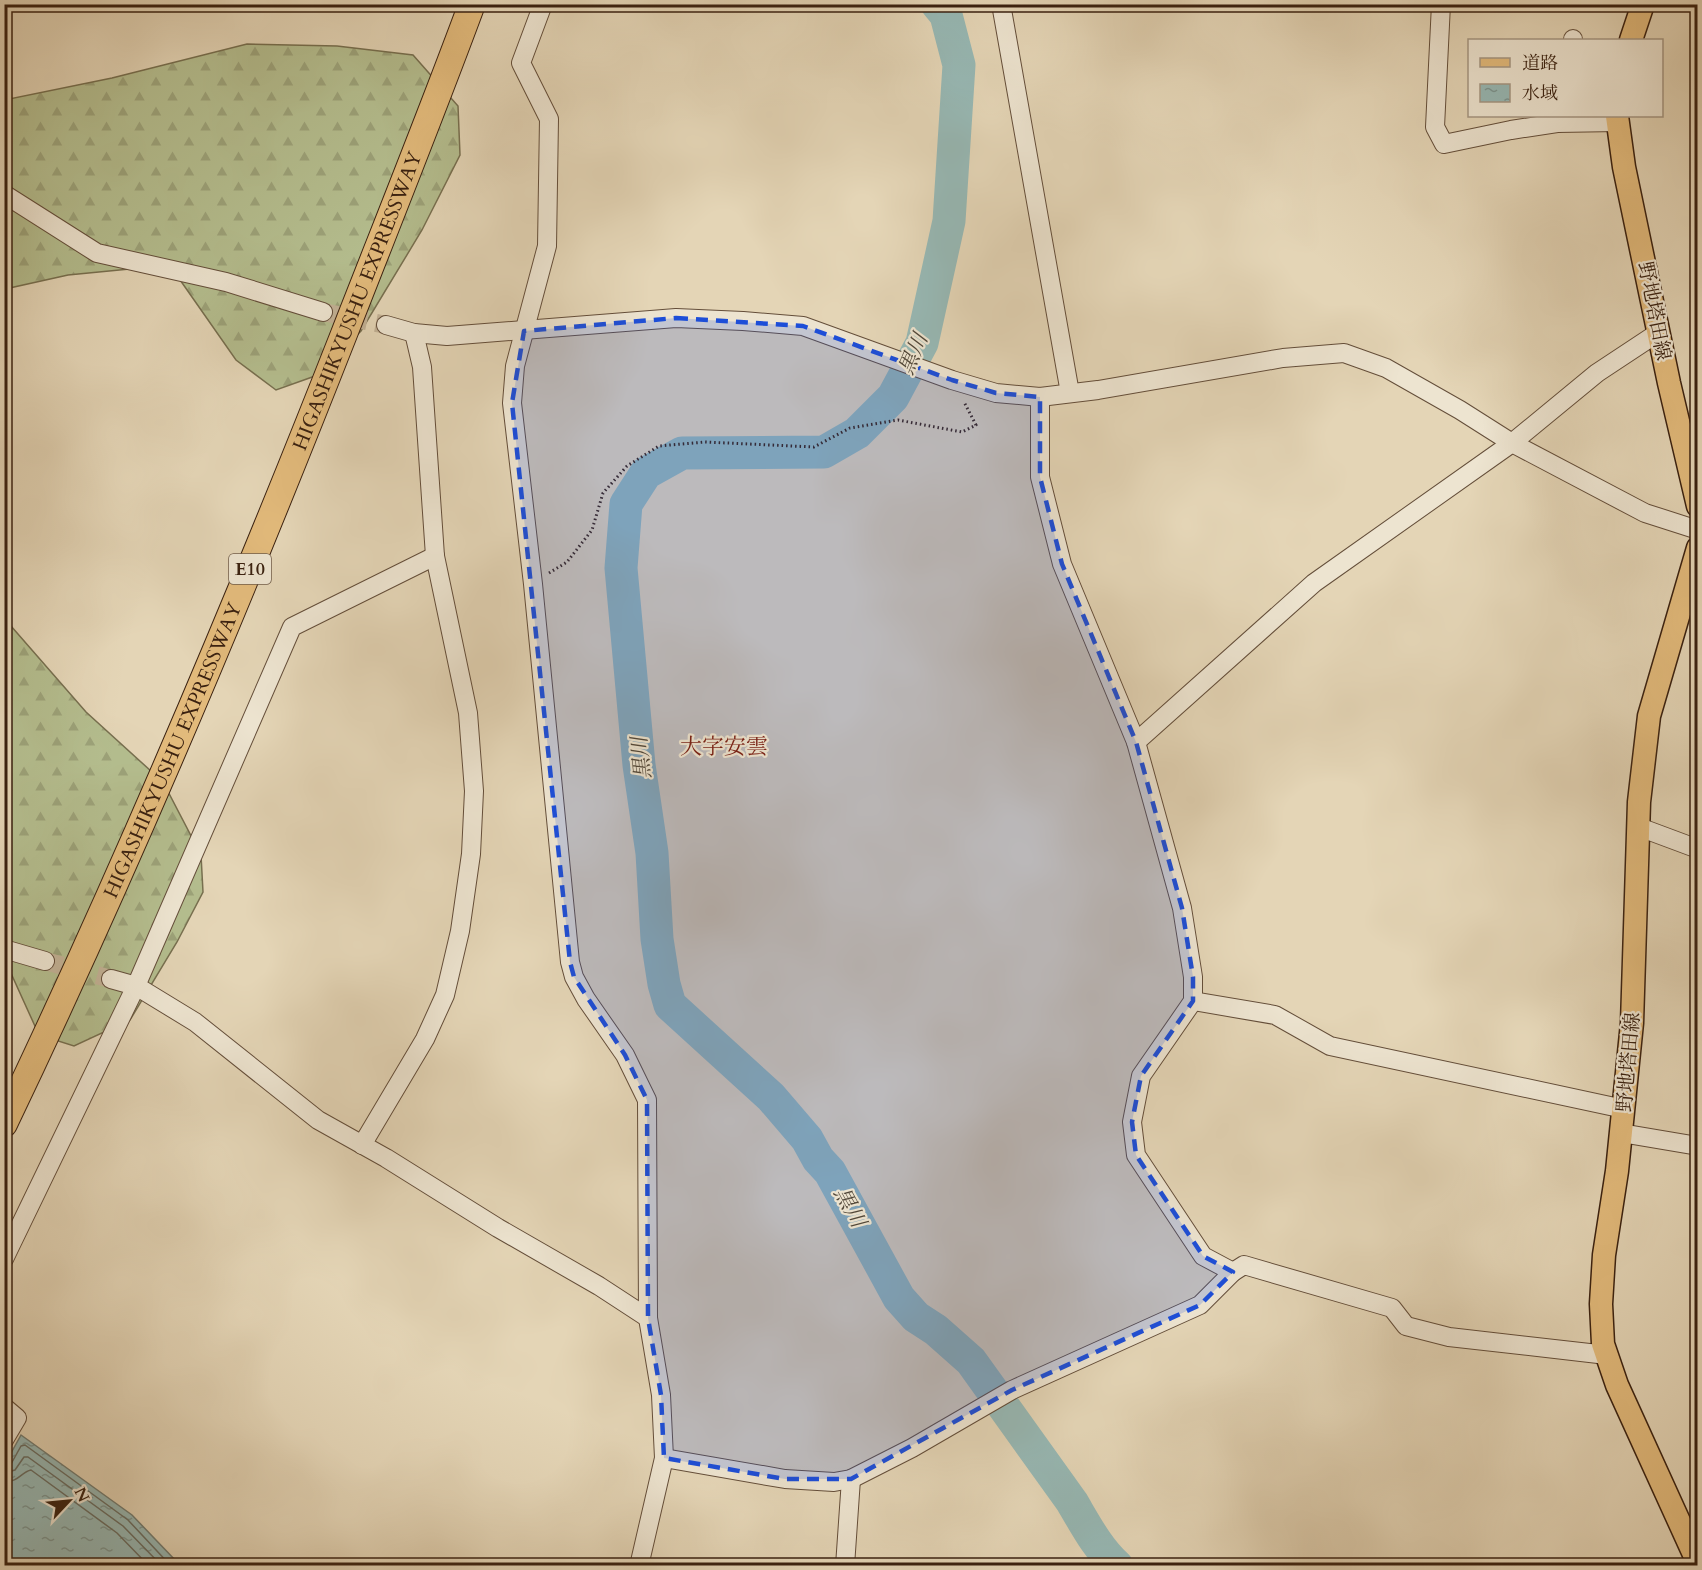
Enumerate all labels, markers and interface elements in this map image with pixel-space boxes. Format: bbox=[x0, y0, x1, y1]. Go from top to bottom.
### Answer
legend bbox=[1468, 39, 1663, 117]
text: 道路 bbox=[1522, 51, 1558, 76]
text: 水域 bbox=[1522, 81, 1558, 106]
street label: HIGASHIKYUSHU EXPRESSWAY bbox=[286, 147, 429, 454]
street label: 野地塔田線 bbox=[1632, 259, 1677, 363]
water label: 黒川 bbox=[892, 327, 936, 379]
road number: E10 bbox=[229, 554, 271, 584]
street label: HIGASHIKYUSHU EXPRESSWAY bbox=[97, 598, 248, 902]
district label: 大字安雲 bbox=[680, 732, 768, 762]
water label: 黒川 bbox=[625, 734, 658, 780]
street label: 野地塔田線 bbox=[1611, 1011, 1646, 1113]
water label: 黒川 bbox=[827, 1182, 873, 1234]
north arrow bbox=[39, 1471, 99, 1531]
text: N bbox=[69, 1484, 95, 1506]

